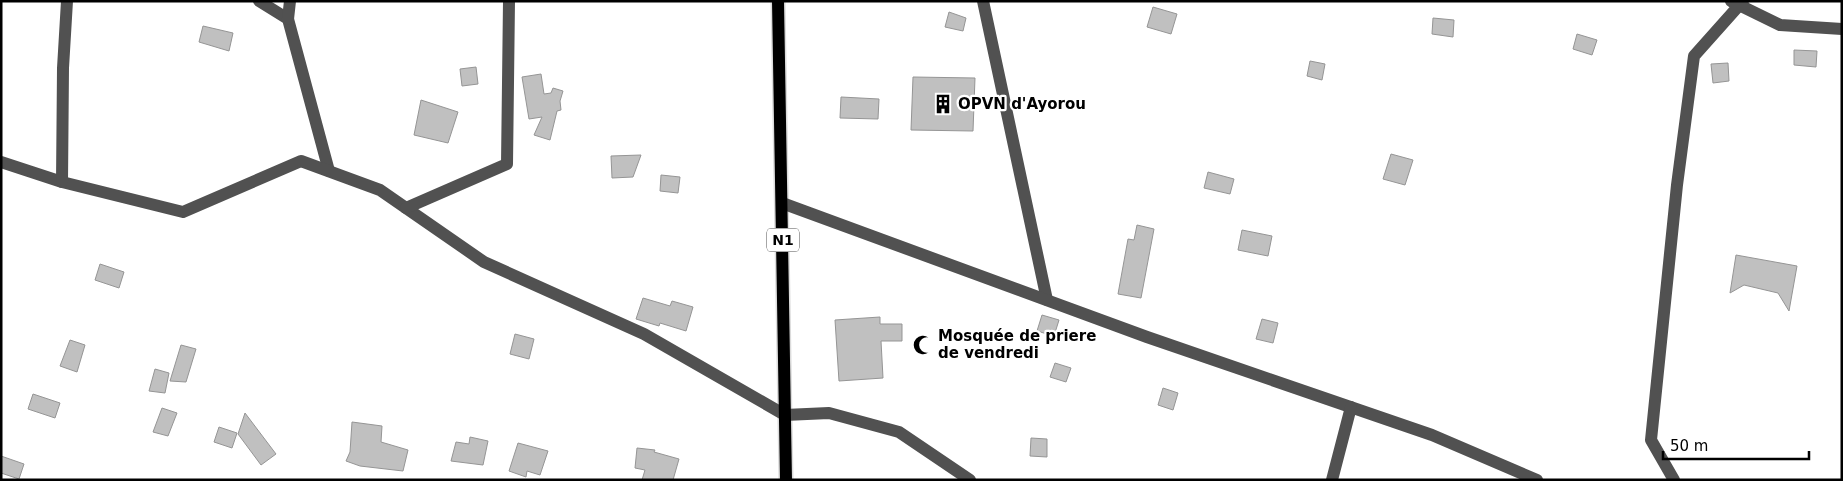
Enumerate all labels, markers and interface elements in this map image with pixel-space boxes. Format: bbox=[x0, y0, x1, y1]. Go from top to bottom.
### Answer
building icon: OPVN d'Ayorou bbox=[932, 93, 954, 115]
place label: OPVN d'Ayorou bbox=[958, 95, 1086, 113]
road number: N1 bbox=[767, 228, 799, 252]
place label: Mosquée de priere de vendredi bbox=[938, 327, 1096, 362]
mosque icon: Mosquée de priere de vendredi bbox=[912, 334, 934, 356]
scale bar bbox=[1663, 428, 1809, 460]
text: 50 m bbox=[1670, 437, 1708, 455]

